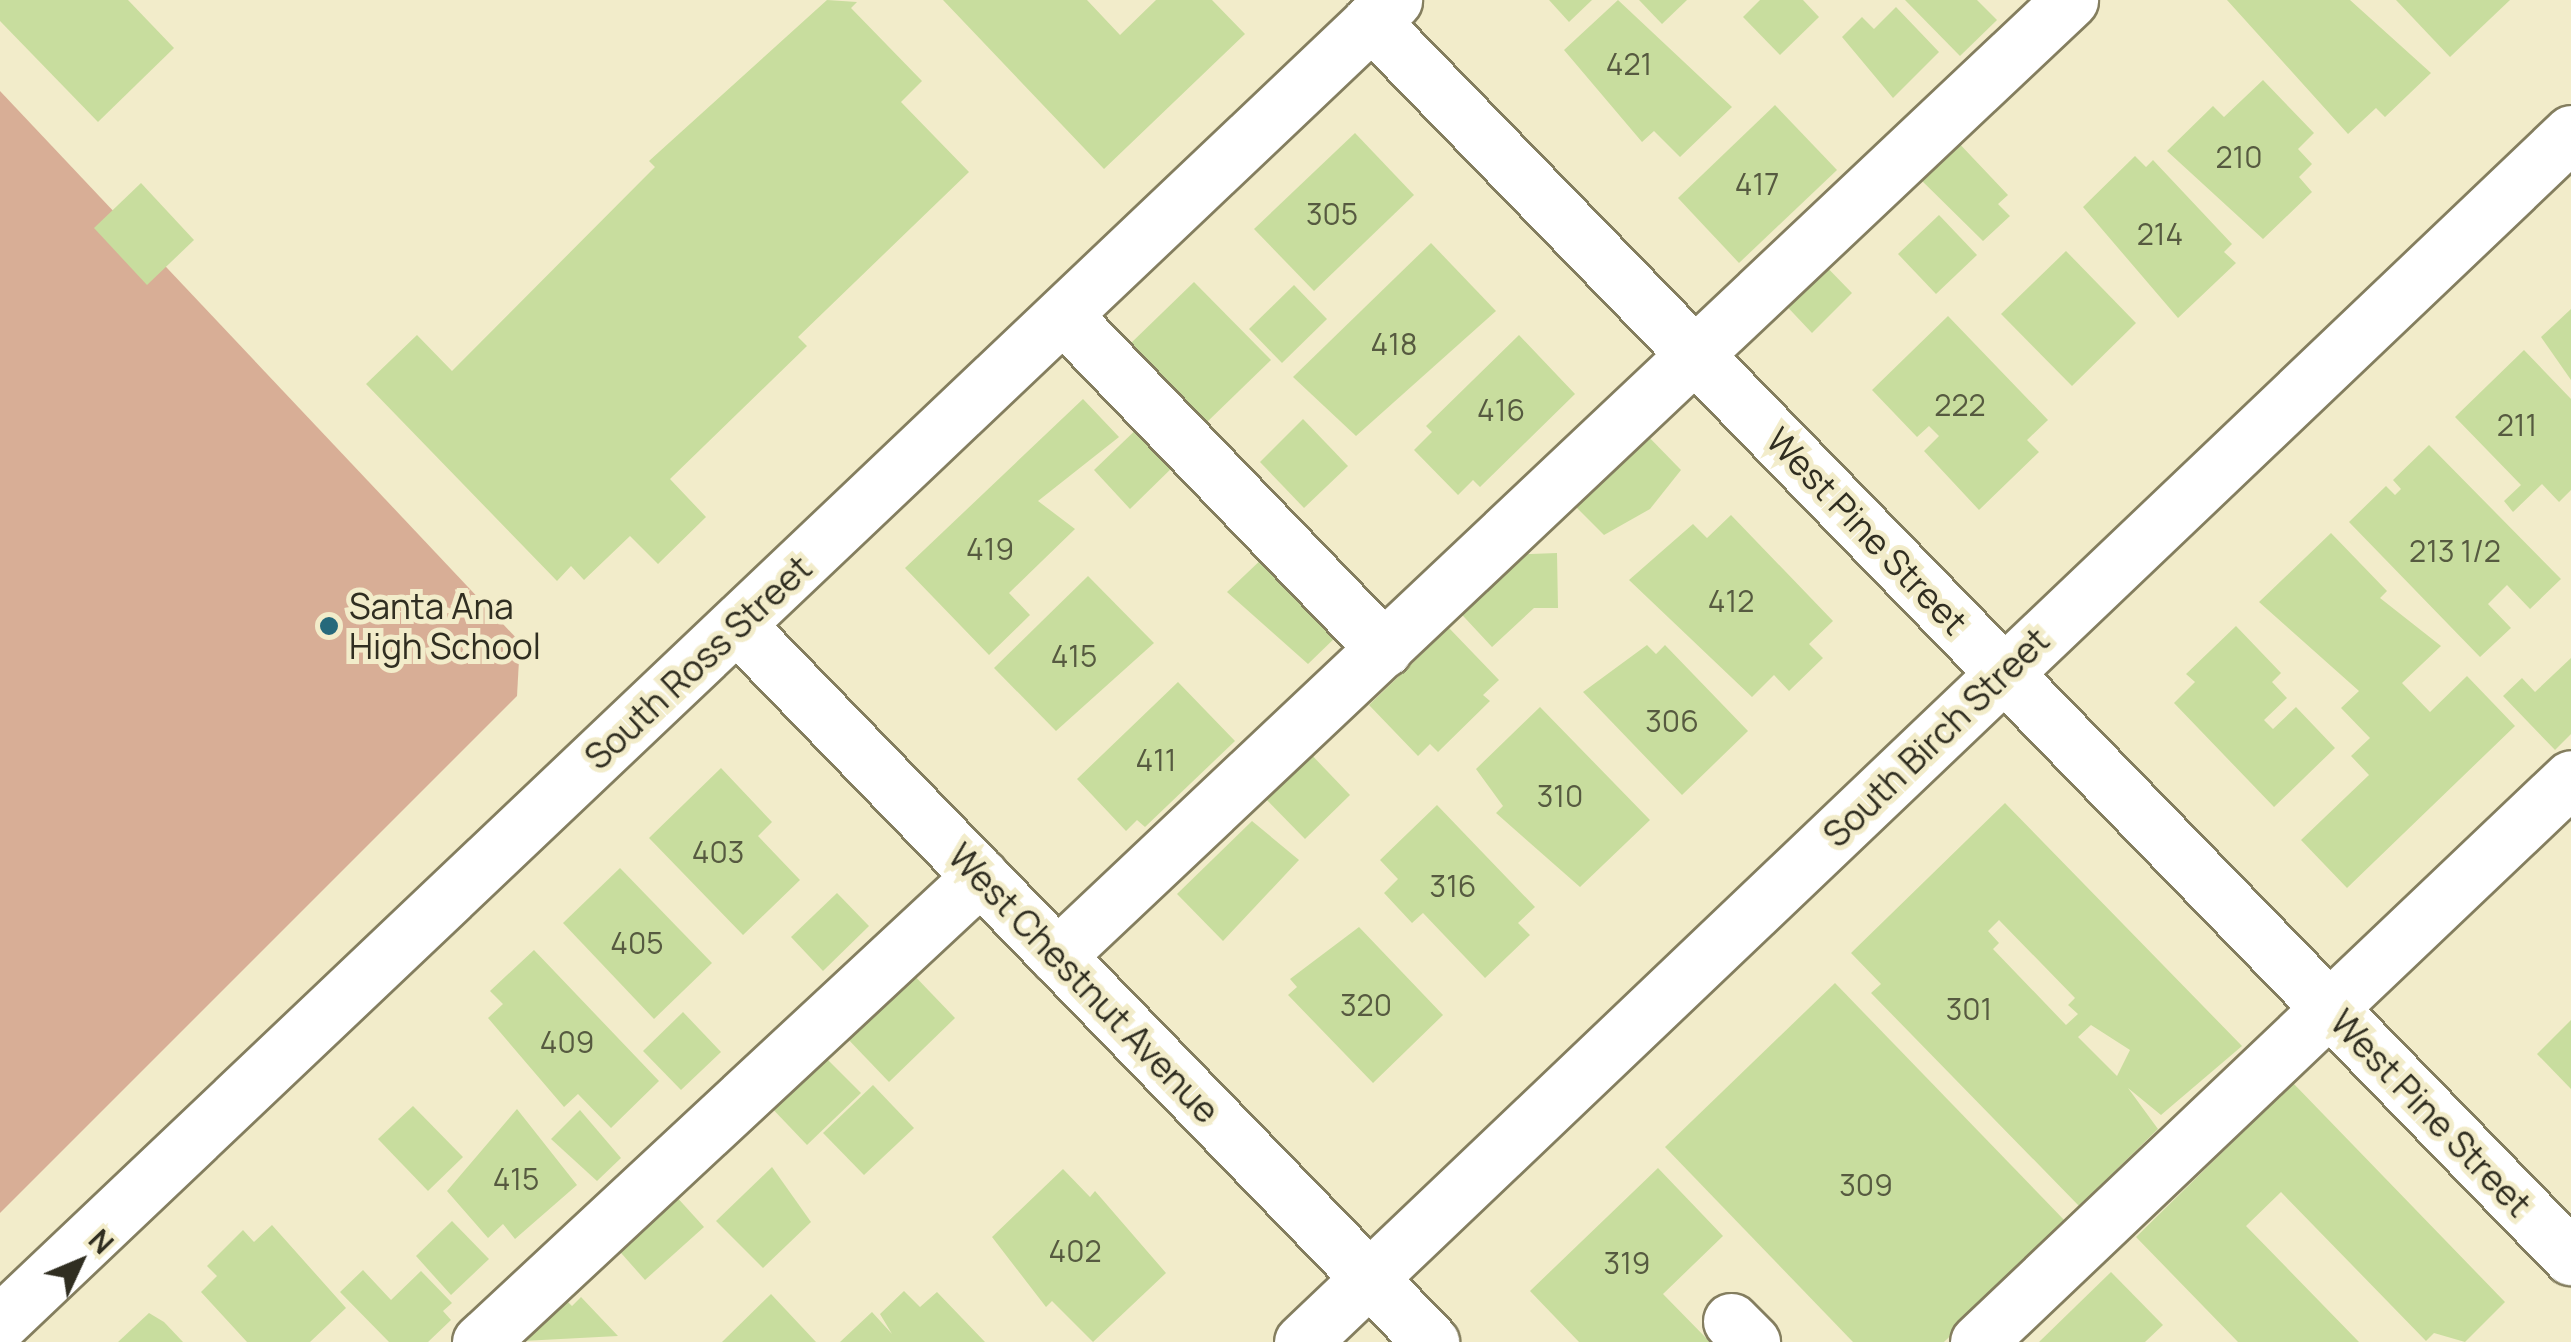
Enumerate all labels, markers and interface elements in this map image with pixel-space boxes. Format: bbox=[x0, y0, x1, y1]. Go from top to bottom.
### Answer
house number: 421 bbox=[1606, 46, 1652, 82]
house number: 210 bbox=[2215, 139, 2263, 175]
house number: 417 bbox=[1735, 166, 1779, 202]
house number: 305 bbox=[1306, 196, 1358, 232]
house number: 214 bbox=[2137, 216, 2183, 252]
house number: 418 bbox=[1371, 326, 1417, 362]
house number: 222 bbox=[1934, 387, 1986, 423]
house number: 416 bbox=[1477, 392, 1525, 428]
house number: 211 bbox=[2497, 407, 2537, 443]
street label: West Pine Street bbox=[1758, 419, 1976, 643]
house number: 419 bbox=[966, 531, 1014, 567]
house number: 213 1/2 bbox=[2409, 533, 2501, 569]
street label: South Ross Street bbox=[576, 546, 820, 778]
house number: 412 bbox=[1708, 583, 1754, 619]
place label: Santa Ana High School bbox=[349, 585, 541, 667]
marker: Santa Ana High School bbox=[318, 615, 340, 637]
street label: South Birch Street bbox=[1815, 619, 2057, 855]
house number: 415 bbox=[1051, 638, 1097, 674]
house number: 306 bbox=[1645, 703, 1699, 739]
house number: 411 bbox=[1135, 742, 1177, 778]
house number: 310 bbox=[1537, 778, 1583, 814]
house number: 403 bbox=[692, 834, 744, 870]
street label: West Chestnut Avenue bbox=[940, 835, 1228, 1131]
house number: 316 bbox=[1430, 868, 1476, 904]
house number: 405 bbox=[610, 925, 664, 961]
house number: 320 bbox=[1340, 987, 1392, 1023]
house number: 301 bbox=[1946, 991, 1992, 1027]
street label: West Pine Street bbox=[2322, 1001, 2540, 1225]
house number: 409 bbox=[540, 1024, 594, 1060]
house number: 415 bbox=[493, 1161, 539, 1197]
house number: 309 bbox=[1839, 1167, 1893, 1203]
north arrow bbox=[30, 1212, 130, 1312]
text: N bbox=[81, 1221, 122, 1262]
house number: 402 bbox=[1048, 1233, 1102, 1269]
house number: 319 bbox=[1604, 1245, 1650, 1281]

